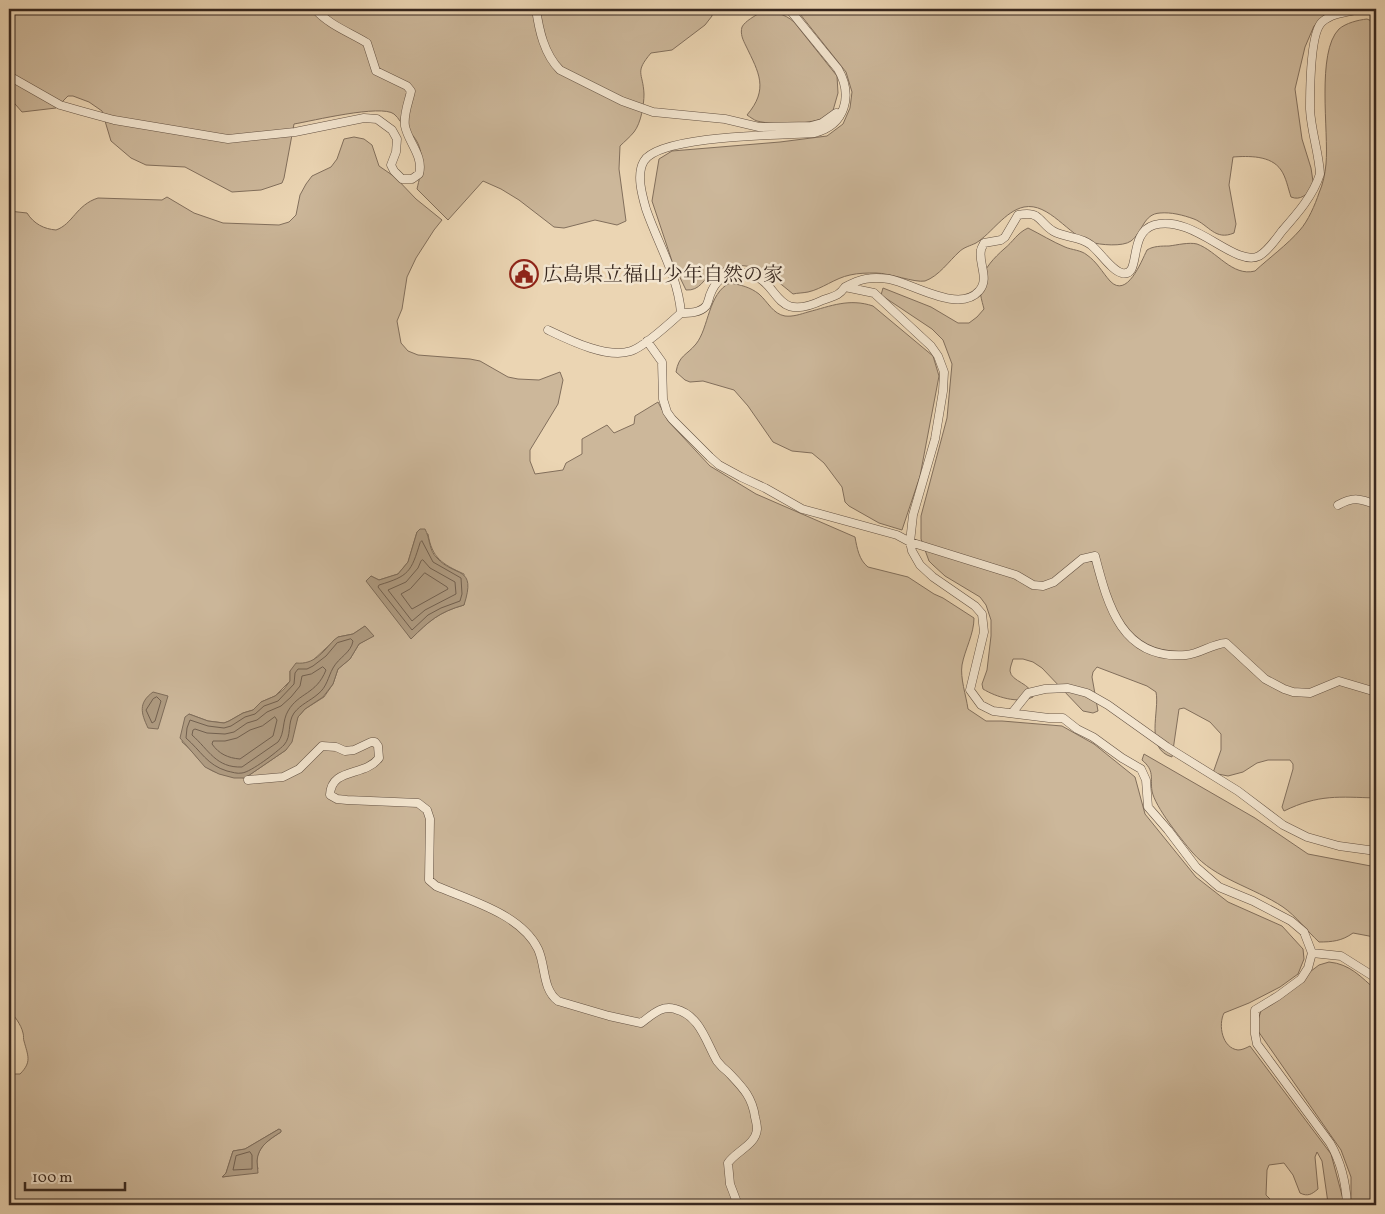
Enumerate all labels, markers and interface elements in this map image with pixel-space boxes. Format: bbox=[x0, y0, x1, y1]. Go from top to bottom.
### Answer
public building icon: 広島県立福山少年自然の家 bbox=[509, 259, 539, 289]
place label: 広島県立福山少年自然の家 bbox=[543, 262, 783, 290]
scale bar bbox=[25, 1159, 125, 1191]
text: 100 m bbox=[32, 1168, 72, 1189]

